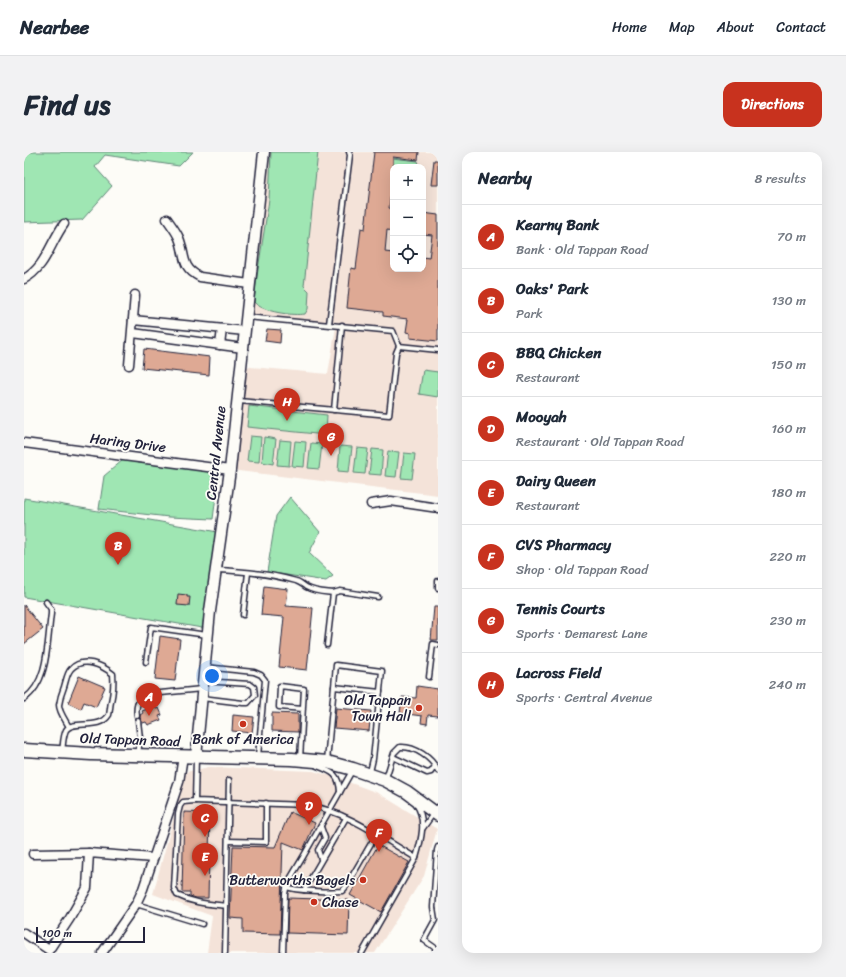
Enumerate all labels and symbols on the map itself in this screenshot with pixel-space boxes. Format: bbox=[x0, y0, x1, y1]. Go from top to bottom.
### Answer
pin: H bbox=[274, 388, 300, 421]
street label: Central Avenue bbox=[199, 405, 233, 501]
pin: G bbox=[318, 423, 344, 456]
street label: Haring Drive bbox=[89, 426, 167, 460]
pin: B bbox=[105, 532, 131, 565]
your location bbox=[202, 666, 222, 686]
pin: A bbox=[136, 683, 162, 716]
place label: Old Tappan Town Hall bbox=[344, 688, 412, 729]
marker: Old Tappan Town Hall bbox=[414, 703, 424, 713]
marker: Bank of America bbox=[238, 719, 248, 729]
street label: Old Tappan Road bbox=[79, 726, 182, 754]
place label: Bank of America bbox=[192, 727, 295, 752]
pin: D bbox=[296, 792, 322, 825]
pin: C bbox=[192, 804, 218, 837]
pin: F bbox=[366, 819, 392, 852]
pin: E bbox=[192, 843, 218, 876]
place label: Butterworths Bagels bbox=[229, 868, 355, 893]
marker: Butterworths Bagels bbox=[358, 875, 368, 885]
place label: Chase bbox=[322, 890, 359, 915]
marker: Chase bbox=[309, 897, 319, 907]
scale bar bbox=[36, 925, 145, 944]

